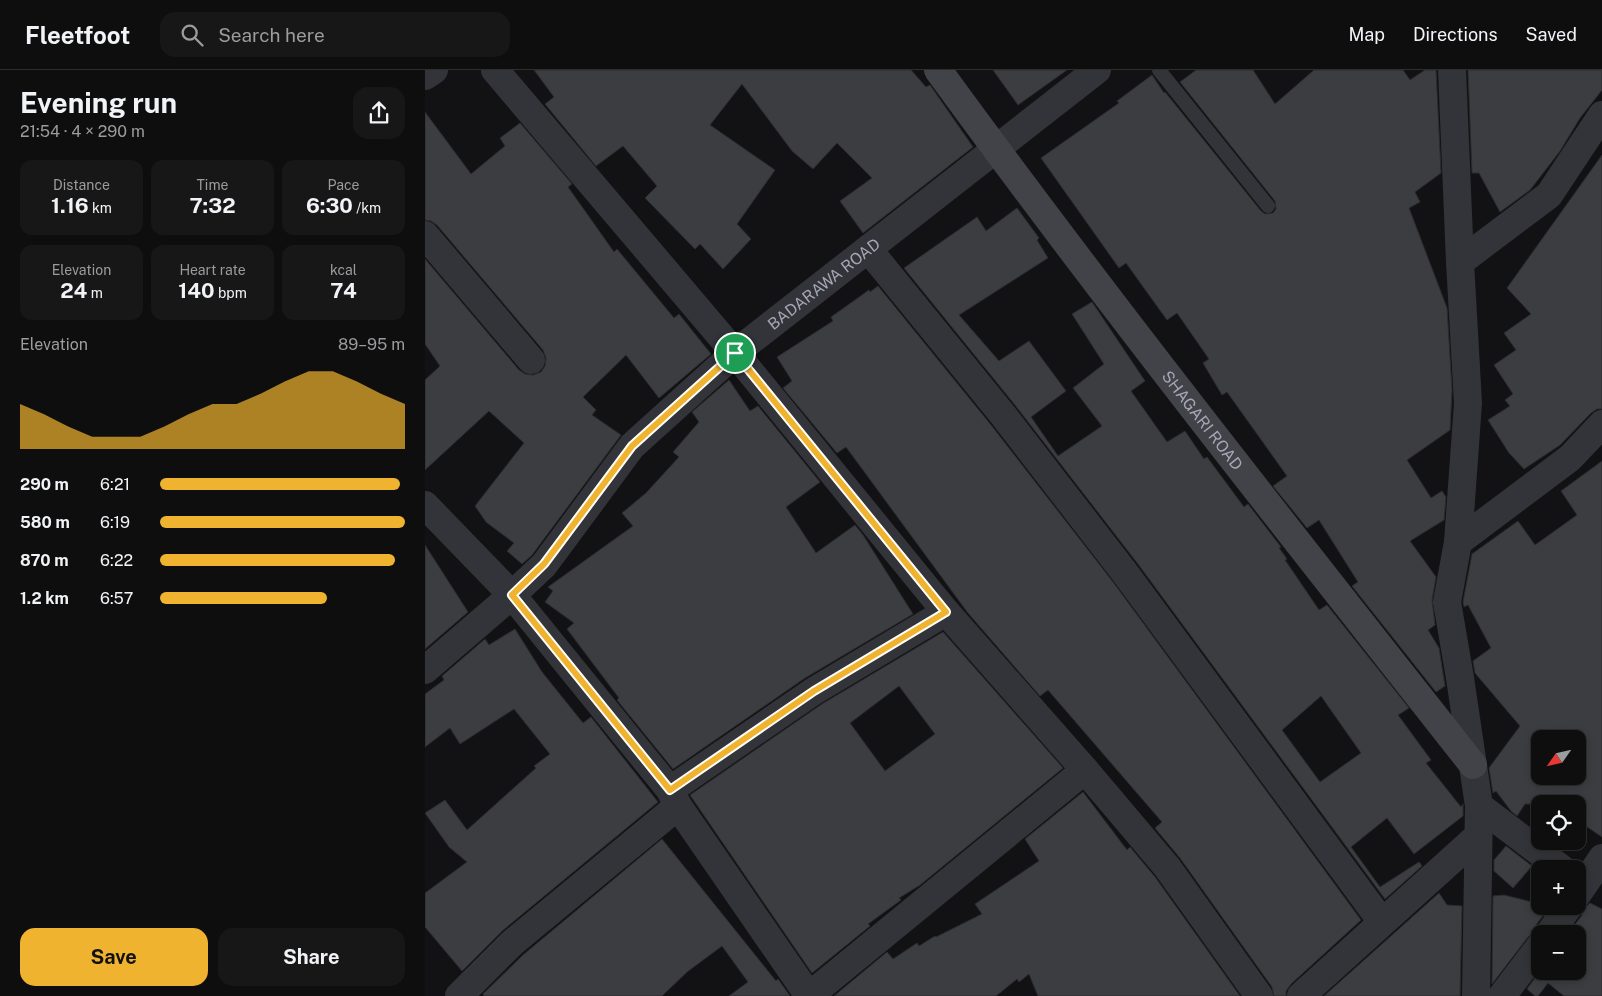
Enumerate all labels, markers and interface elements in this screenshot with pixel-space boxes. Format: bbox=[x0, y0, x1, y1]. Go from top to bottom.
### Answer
search box bbox=[160, 12, 510, 57]
text: Fleetfoot bbox=[25, 21, 130, 49]
icon: search bbox=[178, 21, 206, 49]
text: Search here bbox=[218, 24, 325, 46]
text: Map bbox=[1348, 24, 1385, 45]
text: Directions bbox=[1413, 24, 1498, 45]
text: Saved bbox=[1526, 24, 1577, 45]
text: Evening run bbox=[20, 86, 177, 119]
button: share bbox=[353, 87, 405, 139]
text: 21:54 · 4 × 290 m bbox=[20, 122, 145, 141]
text: Distance bbox=[53, 177, 110, 193]
text: Time bbox=[197, 177, 228, 193]
text: Pace bbox=[327, 177, 360, 193]
text: 1.16 bbox=[51, 193, 89, 218]
text: 7:32 bbox=[189, 193, 236, 218]
text: 6:30 bbox=[306, 193, 353, 218]
text: km bbox=[89, 200, 112, 216]
text: /km bbox=[353, 200, 381, 216]
street label: BADARAWA ROAD bbox=[764, 234, 884, 334]
text: Elevation bbox=[52, 262, 111, 278]
text: Heart rate bbox=[179, 262, 246, 278]
text: kcal bbox=[330, 262, 357, 278]
text: 24 bbox=[60, 278, 87, 303]
text: 140 bbox=[178, 278, 215, 303]
text: 74 bbox=[330, 278, 357, 303]
text: m bbox=[87, 285, 103, 301]
text: bpm bbox=[215, 285, 247, 301]
pin bbox=[714, 332, 756, 374]
text: Elevation bbox=[20, 335, 88, 354]
text: 89–95 m bbox=[338, 335, 405, 354]
icon: arrive bbox=[721, 339, 749, 367]
street label: SHAGARI ROAD bbox=[1158, 367, 1247, 474]
text: 290 m bbox=[20, 475, 69, 494]
text: 6:21 bbox=[100, 475, 130, 494]
text: 580 m bbox=[20, 513, 70, 532]
text: 6:19 bbox=[100, 513, 130, 532]
text: 870 m bbox=[20, 551, 69, 570]
text: 6:22 bbox=[100, 551, 133, 570]
text: 1.2 km bbox=[20, 589, 69, 608]
text: 6:57 bbox=[100, 589, 133, 608]
north arrow bbox=[1531, 730, 1586, 785]
map controls bbox=[1531, 730, 1586, 980]
button: locate bbox=[1531, 795, 1586, 850]
button: + bbox=[1531, 860, 1586, 915]
button: − bbox=[1531, 925, 1586, 980]
button: Save bbox=[20, 928, 208, 986]
button: Share bbox=[218, 928, 405, 986]

